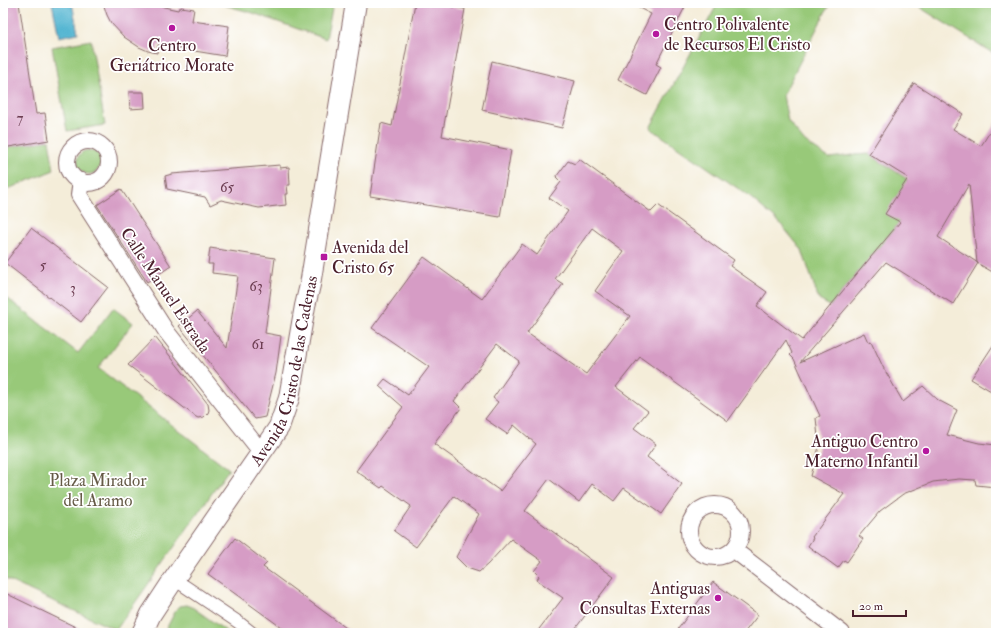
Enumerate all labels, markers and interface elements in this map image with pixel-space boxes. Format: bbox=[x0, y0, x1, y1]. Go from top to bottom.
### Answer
place label: Centro Polivalente de Recursos El Cristo bbox=[664, 14, 810, 55]
marker: Centro Geriátrico Morate bbox=[167, 23, 177, 33]
marker: Centro Polivalente de Recursos El Cristo bbox=[651, 29, 661, 39]
place label: Centro Geriátrico Morate bbox=[110, 35, 234, 76]
house number: 7 bbox=[17, 109, 24, 128]
house number: 65 bbox=[220, 178, 234, 197]
street label: Calle Manuel Estrada bbox=[116, 224, 216, 358]
place label: Avenida del Cristo 65 bbox=[331, 237, 409, 278]
marker: Avenida del Cristo 65 bbox=[319, 252, 329, 262]
house number: 5 bbox=[40, 256, 47, 275]
street label: Avenida Cristo de las Cadenas bbox=[245, 274, 322, 471]
house number: 63 bbox=[249, 277, 263, 296]
house number: 3 bbox=[70, 279, 76, 298]
house number: 61 bbox=[252, 335, 264, 354]
place label: Antiguo Centro Materno Infantil bbox=[804, 431, 919, 472]
marker: Antiguo Centro Materno Infantil bbox=[921, 446, 931, 456]
park label: Plaza Mirador del Aramo bbox=[49, 470, 147, 511]
place label: Antiguas Consultas Externas bbox=[580, 578, 710, 619]
scale bar bbox=[853, 592, 906, 618]
marker: Antiguas Consultas Externas bbox=[713, 593, 723, 603]
text: 20 m bbox=[859, 599, 884, 614]

